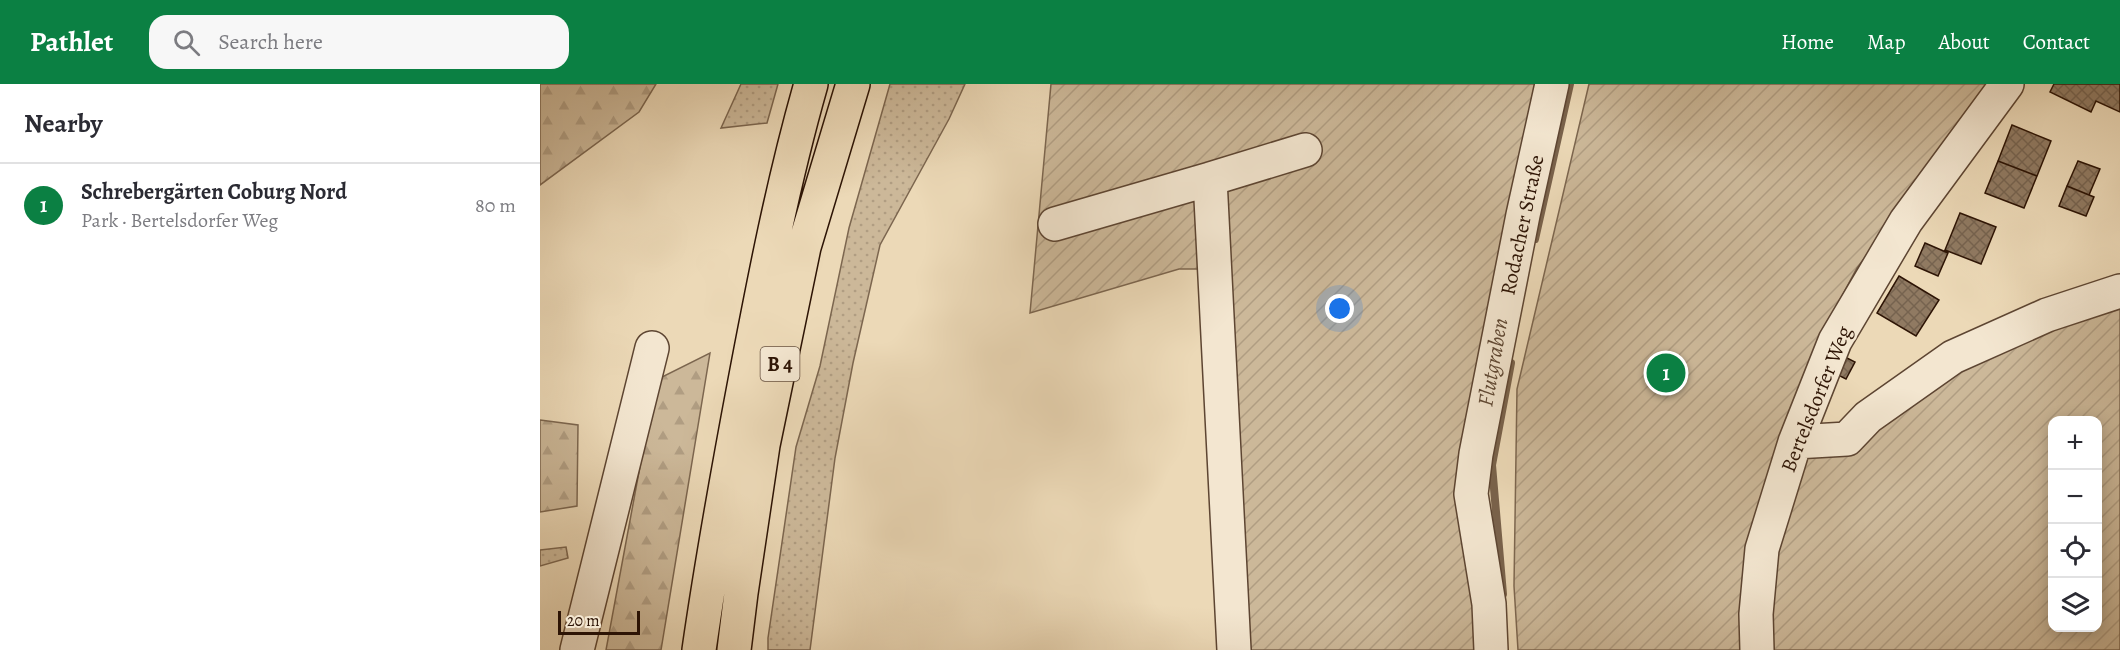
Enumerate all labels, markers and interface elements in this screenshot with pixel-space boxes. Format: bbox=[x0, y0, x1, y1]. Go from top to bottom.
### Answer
search box bbox=[149, 15, 569, 69]
text: Pathlet bbox=[30, 23, 113, 61]
icon: search bbox=[170, 26, 203, 59]
text: Search here bbox=[218, 27, 323, 57]
text: Home bbox=[1781, 28, 1834, 56]
text: Map bbox=[1867, 28, 1905, 56]
text: About bbox=[1938, 28, 1990, 56]
text: Contact bbox=[2023, 28, 2090, 56]
text: Nearby bbox=[24, 106, 103, 141]
street label: Rodacher Straße bbox=[1493, 152, 1551, 298]
text: Schrebergärten Coburg Nord bbox=[81, 177, 347, 207]
text: 1 bbox=[40, 192, 47, 219]
text: 80 m bbox=[475, 192, 516, 219]
text: Park · Bertelsdorfer Weg bbox=[81, 207, 278, 234]
your location bbox=[1325, 294, 1354, 323]
water label: Flutgraben bbox=[1470, 315, 1516, 409]
street label: Bertelsdorfer Weg bbox=[1774, 321, 1858, 476]
road number: B 4 bbox=[760, 347, 800, 381]
pin: 1 bbox=[1646, 350, 1686, 396]
map controls bbox=[2048, 416, 2102, 632]
button: + bbox=[2048, 416, 2102, 470]
button: − bbox=[2048, 470, 2102, 524]
button: locate bbox=[2048, 524, 2102, 578]
button: layers bbox=[2048, 578, 2102, 632]
scale bar bbox=[558, 608, 640, 636]
text: 20 m bbox=[567, 610, 600, 632]

